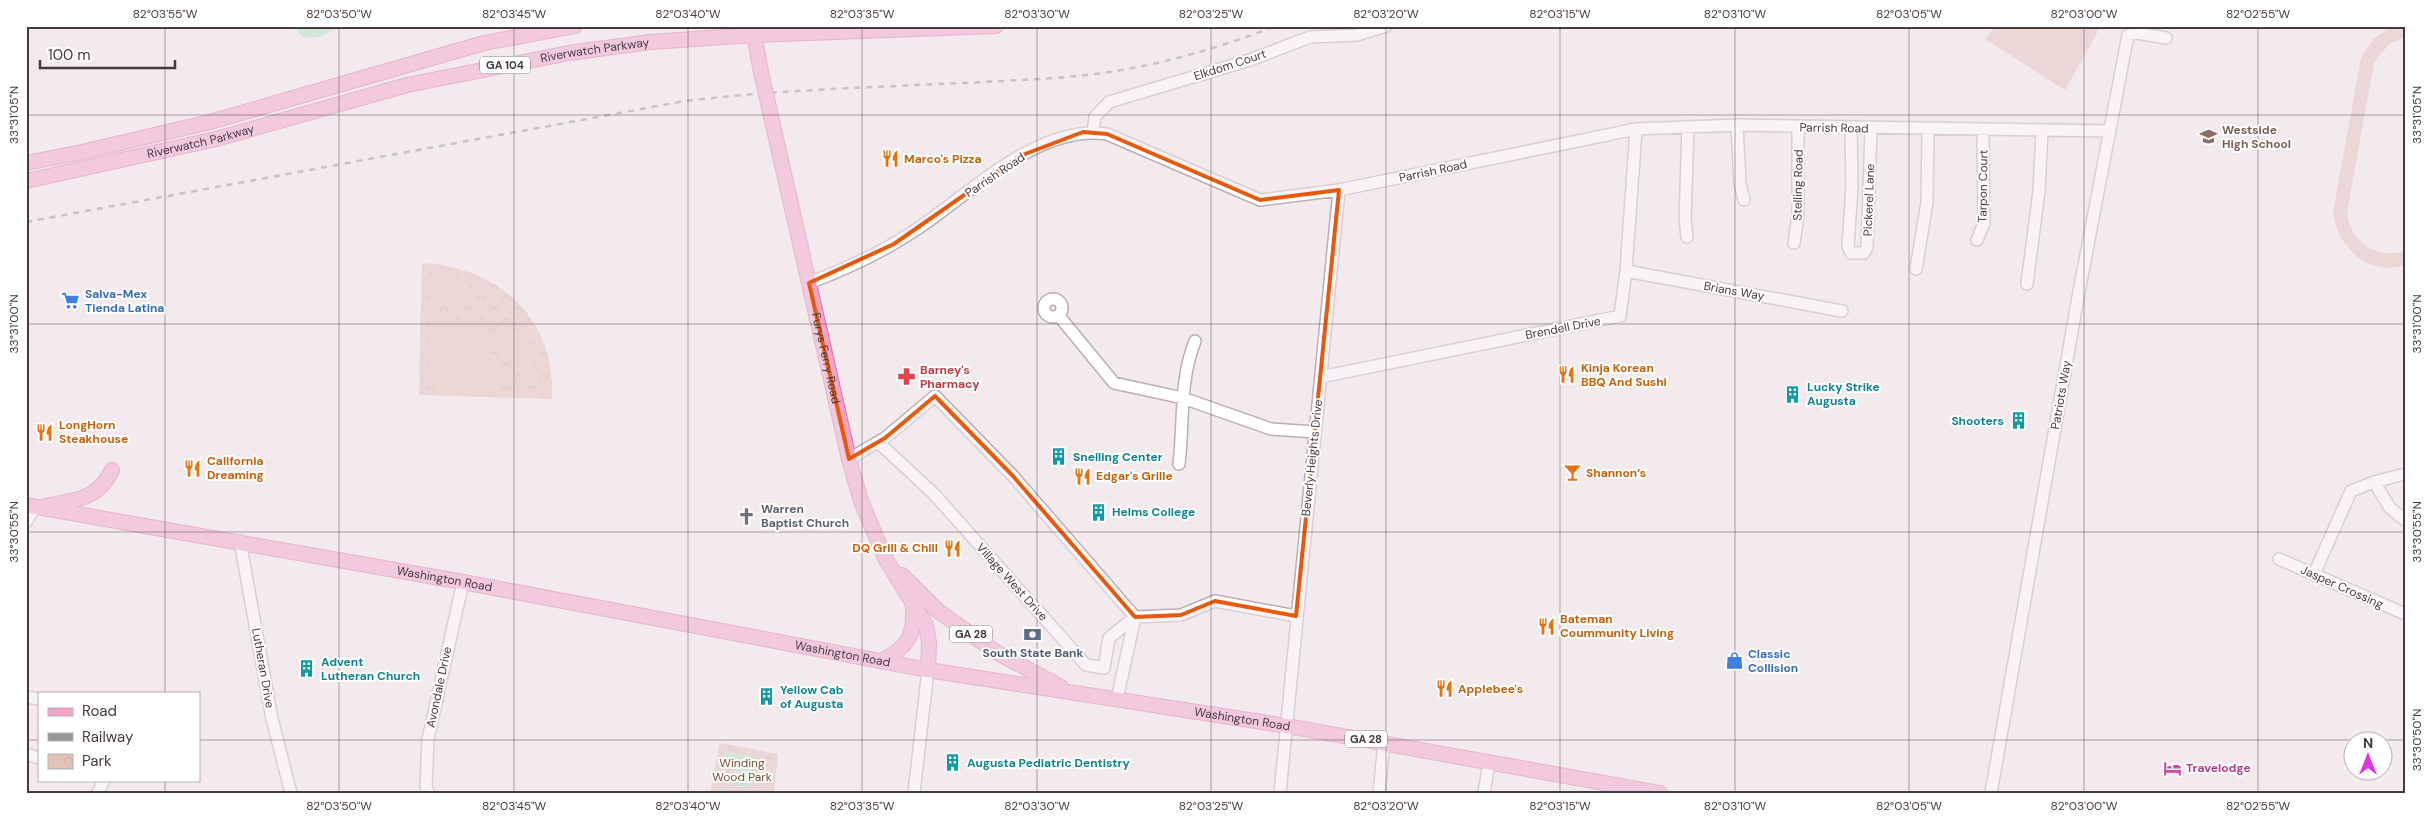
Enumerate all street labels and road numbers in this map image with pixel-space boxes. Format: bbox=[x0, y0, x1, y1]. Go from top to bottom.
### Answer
street label: Riverwatch Parkway bbox=[539, 34, 650, 67]
street label: Elkdom Court bbox=[1192, 46, 1269, 84]
road number: GA 104 bbox=[480, 56, 530, 74]
street label: Parrish Road bbox=[1799, 119, 1869, 137]
street label: Riverwatch Parkway bbox=[145, 121, 256, 162]
street label: Parrish Road bbox=[962, 149, 1028, 201]
street label: Stelling Road bbox=[1789, 149, 1807, 221]
street label: Tarpon Court bbox=[1974, 149, 1992, 223]
street label: Parrish Road bbox=[1398, 156, 1468, 186]
street label: Pickerel Lane bbox=[1860, 163, 1878, 237]
street label: Brians Way bbox=[1702, 278, 1766, 304]
street label: Furys Ferry Road bbox=[808, 311, 844, 405]
street label: Brendell Drive bbox=[1524, 313, 1602, 343]
street label: Patriots Way bbox=[2047, 359, 2075, 431]
street label: Beverly Heights Drive bbox=[1298, 399, 1326, 517]
street label: Village West Drive bbox=[973, 540, 1051, 624]
street label: Washington Road bbox=[396, 562, 494, 595]
street label: Jasper Crossing bbox=[2298, 562, 2386, 613]
road number: GA 28 bbox=[950, 626, 992, 642]
street label: Lutheran Drive bbox=[248, 627, 278, 709]
street label: Washington Road bbox=[794, 637, 892, 671]
street label: Avondale Drive bbox=[423, 645, 455, 729]
street label: Washington Road bbox=[1193, 704, 1291, 734]
road number: GA 28 bbox=[1345, 731, 1387, 748]

